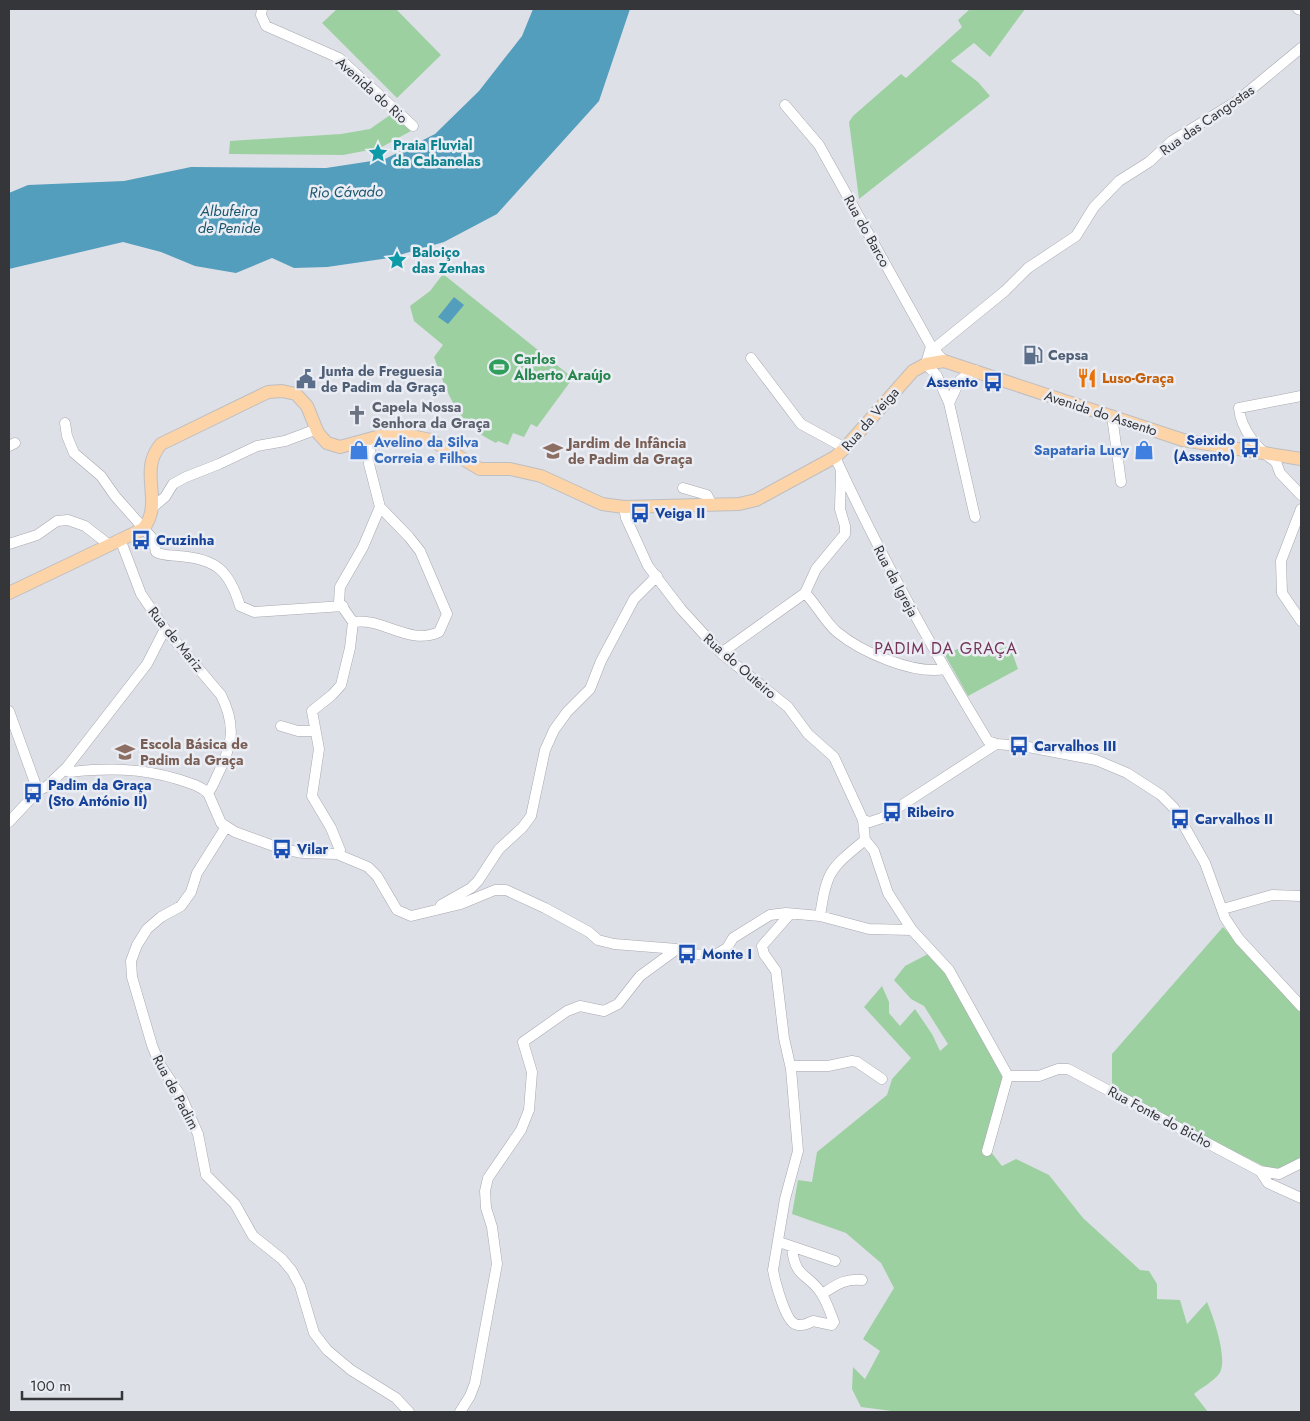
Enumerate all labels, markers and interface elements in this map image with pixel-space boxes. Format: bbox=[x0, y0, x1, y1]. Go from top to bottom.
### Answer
street label: Avenida do Rio bbox=[332, 52, 413, 128]
street label: Rua das Cangostas bbox=[1156, 80, 1259, 160]
place label: Praia Fluvial da Cabanelas bbox=[393, 135, 481, 171]
place icon: Praia Fluvial da Cabanelas bbox=[367, 142, 389, 164]
water label: Rio Cávado bbox=[309, 180, 383, 204]
street label: Rua do Barco bbox=[839, 191, 895, 271]
water label: Albufeira de Penide bbox=[198, 200, 261, 239]
place label: Baloiço das Zenhas bbox=[412, 242, 486, 278]
place icon: Baloiço das Zenhas bbox=[386, 249, 408, 271]
fuel station icon: Cepsa bbox=[1022, 344, 1044, 366]
place label: Cepsa bbox=[1048, 345, 1088, 365]
place label: Carlos Alberto Araújo bbox=[513, 349, 611, 385]
sports icon: Carlos Alberto Araújo bbox=[488, 356, 510, 378]
place label: Junta de Freguesia de Padim da Graça bbox=[318, 361, 445, 397]
restaurant icon: Luso-Graça bbox=[1076, 367, 1098, 389]
public building icon: Junta de Freguesia de Padim da Graça bbox=[295, 368, 317, 390]
place label: Luso-Graça bbox=[1102, 368, 1174, 388]
bus stop icon: Assento bbox=[982, 371, 1004, 393]
place label: Assento bbox=[925, 372, 978, 392]
street label: Rua da Veiga bbox=[837, 383, 903, 455]
street label: Avenida do Assento bbox=[1042, 385, 1160, 441]
place label: Capela Nossa Senhora da Graça bbox=[372, 397, 490, 433]
church icon: Capela Nossa Senhora da Graça bbox=[346, 404, 368, 426]
place label: Seixido (Assento) bbox=[1174, 430, 1235, 466]
place label: Avelino da Silva Correia e Filhos bbox=[373, 432, 479, 468]
place label: Jardim de Infância de Padim da Graça bbox=[565, 433, 692, 469]
bus stop icon: Seixido (Assento) bbox=[1239, 437, 1261, 459]
shop icon: Avelino da Silva Correia e Filhos bbox=[348, 439, 370, 461]
shop icon: Sapataria Lucy bbox=[1133, 439, 1155, 461]
school or university icon: Jardim de Infância de Padim da Graça bbox=[542, 440, 564, 462]
place label: Sapataria Lucy bbox=[1034, 440, 1130, 460]
bus stop icon: Veiga II bbox=[629, 502, 651, 524]
place label: Veiga II bbox=[654, 503, 705, 523]
bus stop icon: Cruzinha bbox=[130, 529, 152, 551]
place label: Cruzinha bbox=[156, 530, 214, 550]
street label: Rua da Igreja bbox=[869, 542, 923, 620]
street label: Rua de Mariz bbox=[144, 602, 209, 676]
street label: Rua do Outeiro bbox=[699, 629, 781, 704]
district label: PADIM DA GRAÇA bbox=[874, 637, 1018, 660]
place label: Escola Básica de Padim da Graça bbox=[140, 734, 248, 770]
bus stop icon: Carvalhos III bbox=[1008, 735, 1030, 757]
place label: Carvalhos III bbox=[1034, 736, 1117, 756]
school or university icon: Escola Básica de Padim da Graça bbox=[114, 741, 136, 763]
place label: Padim da Graça (Sto António II) bbox=[48, 775, 152, 811]
bus stop icon: Padim da Graça (Sto António II) bbox=[22, 782, 44, 804]
bus stop icon: Ribeiro bbox=[881, 801, 903, 823]
place label: Ribeiro bbox=[907, 802, 954, 822]
bus stop icon: Carvalhos II bbox=[1169, 808, 1191, 830]
place label: Carvalhos II bbox=[1195, 809, 1273, 829]
bus stop icon: Vilar bbox=[271, 838, 293, 860]
place label: Vilar bbox=[296, 839, 328, 859]
bus stop icon: Monte I bbox=[676, 943, 698, 965]
place label: Monte I bbox=[702, 944, 752, 964]
street label: Rua de Padim bbox=[148, 1051, 204, 1133]
street label: Rua Fonte do Bicho bbox=[1104, 1081, 1216, 1153]
scale bar bbox=[22, 1368, 122, 1400]
text: 100 m bbox=[30, 1375, 71, 1397]

